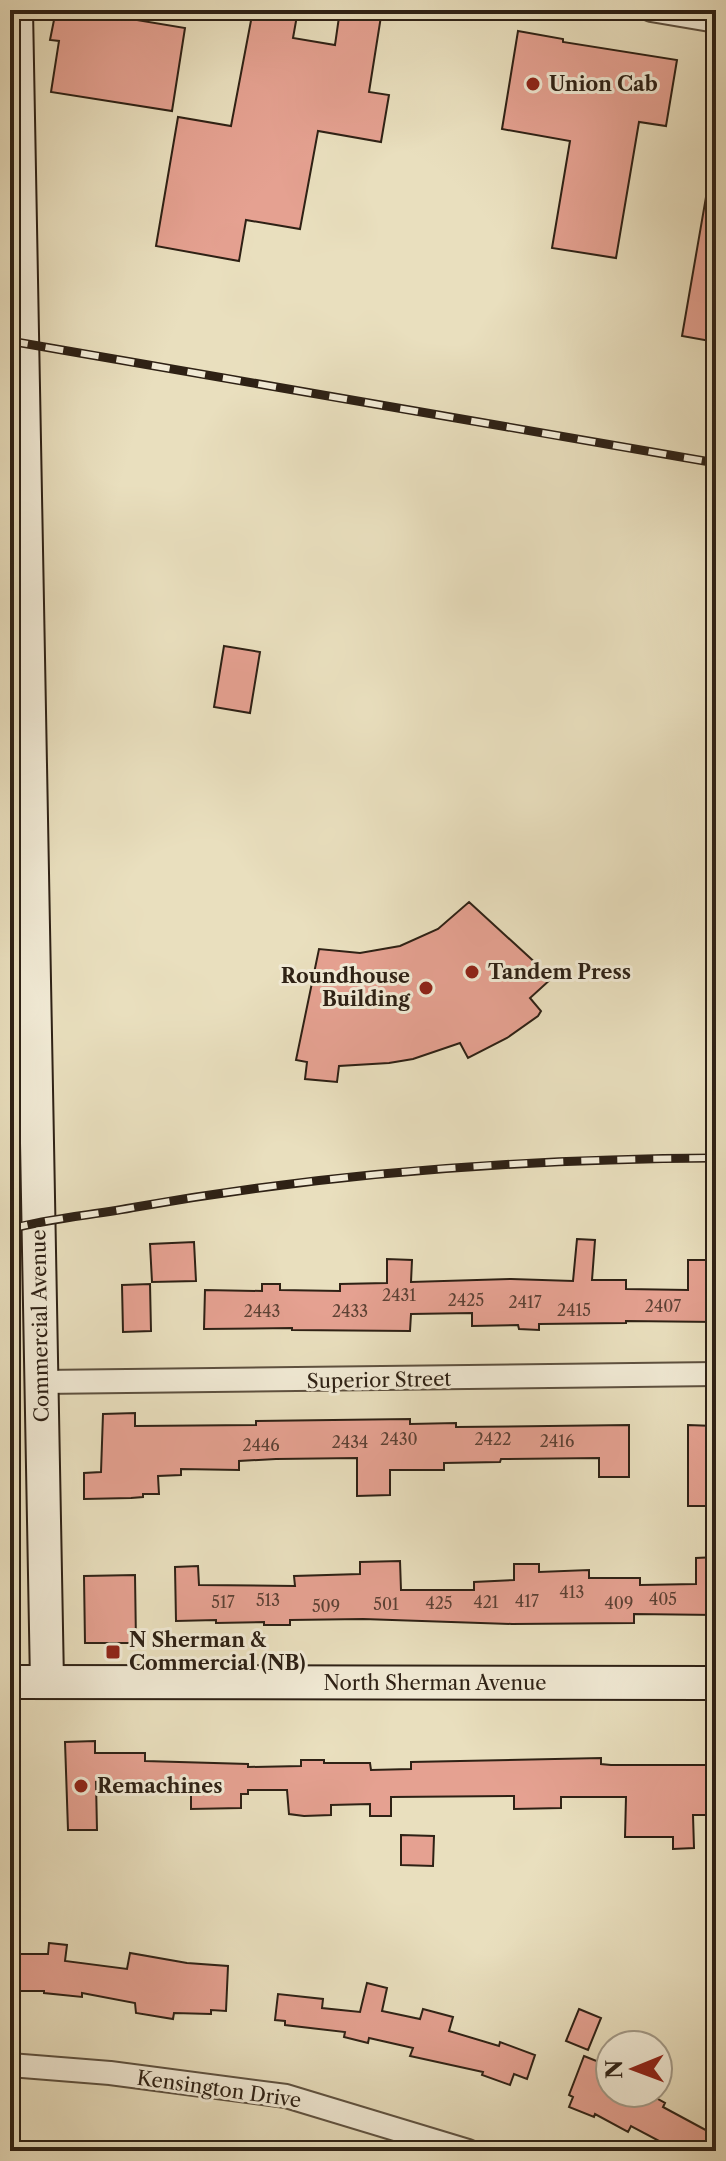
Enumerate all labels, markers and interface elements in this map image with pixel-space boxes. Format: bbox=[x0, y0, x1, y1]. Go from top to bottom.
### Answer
place label: Union Cab bbox=[549, 72, 658, 96]
marker: Union Cab bbox=[524, 75, 542, 93]
place label: Tandem Press bbox=[488, 960, 631, 984]
marker: Tandem Press bbox=[463, 963, 481, 981]
place label: Roundhouse Building bbox=[281, 964, 410, 1011]
marker: Roundhouse Building bbox=[417, 979, 435, 997]
street label: Commercial Avenue bbox=[26, 1229, 54, 1423]
house number: 2431 bbox=[382, 1285, 416, 1305]
house number: 2425 bbox=[448, 1290, 484, 1310]
house number: 2417 bbox=[508, 1292, 542, 1312]
house number: 2407 bbox=[645, 1296, 681, 1316]
house number: 2415 bbox=[557, 1300, 591, 1320]
house number: 2443 bbox=[244, 1301, 280, 1321]
house number: 2433 bbox=[332, 1301, 368, 1321]
street label: Superior Street bbox=[306, 1367, 452, 1393]
house number: 2430 bbox=[380, 1429, 418, 1449]
house number: 2422 bbox=[475, 1429, 511, 1449]
house number: 2416 bbox=[540, 1431, 574, 1451]
house number: 2434 bbox=[332, 1432, 368, 1452]
house number: 2446 bbox=[242, 1435, 280, 1455]
house number: 413 bbox=[560, 1582, 584, 1602]
house number: 405 bbox=[649, 1589, 677, 1609]
house number: 513 bbox=[256, 1590, 280, 1610]
house number: 417 bbox=[515, 1591, 539, 1611]
house number: 517 bbox=[211, 1592, 235, 1612]
house number: 421 bbox=[473, 1592, 499, 1612]
house number: 425 bbox=[425, 1593, 453, 1613]
house number: 409 bbox=[605, 1593, 633, 1613]
house number: 501 bbox=[373, 1594, 399, 1614]
house number: 509 bbox=[312, 1596, 340, 1616]
place label: N Sherman & Commercial (NB) bbox=[129, 1628, 305, 1675]
marker: N Sherman & Commercial (NB) bbox=[104, 1643, 122, 1661]
street label: North Sherman Avenue bbox=[323, 1671, 547, 1695]
place label: Remachines bbox=[97, 1774, 223, 1798]
marker: Remachines bbox=[72, 1777, 90, 1795]
north arrow bbox=[594, 2029, 674, 2109]
text: N bbox=[601, 2060, 628, 2079]
street label: Kensington Drive bbox=[135, 2066, 303, 2112]

